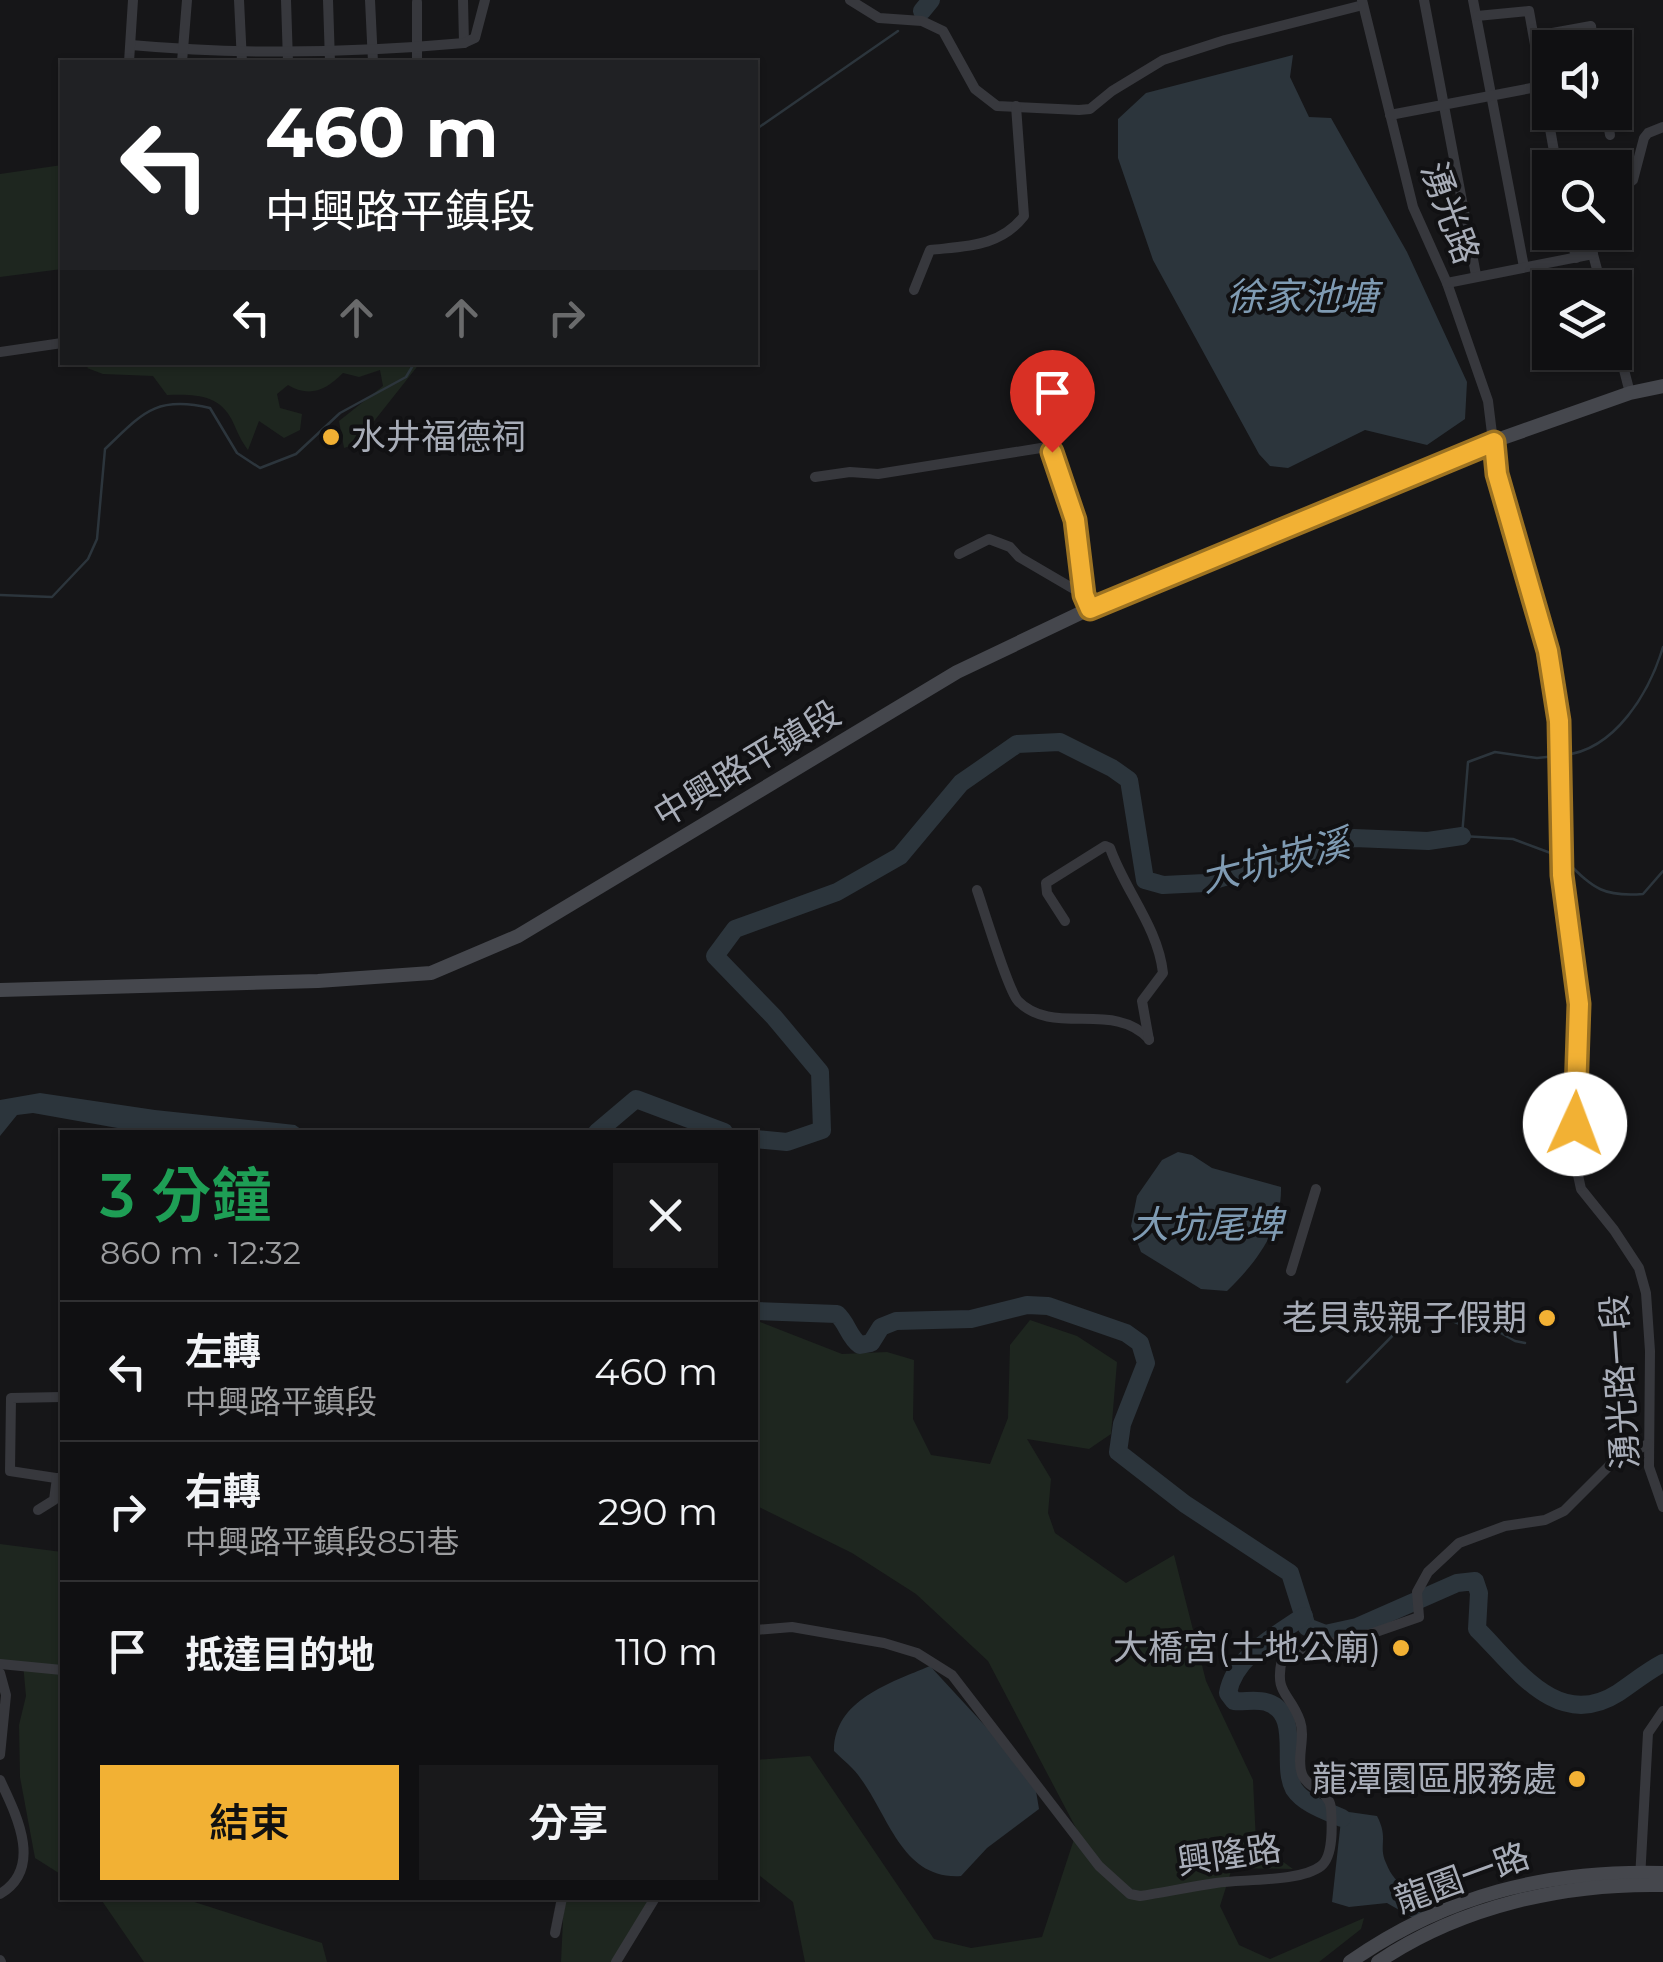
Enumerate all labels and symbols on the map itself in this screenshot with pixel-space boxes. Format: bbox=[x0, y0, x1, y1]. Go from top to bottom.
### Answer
street label: 湧光路 bbox=[1412, 156, 1489, 270]
water label: 徐家池塘 bbox=[1226, 273, 1384, 320]
pin bbox=[1010, 350, 1095, 453]
place label: 水井福德祠 bbox=[351, 415, 526, 458]
marker: 水井福德祠 bbox=[320, 426, 342, 448]
street label: 中興路平鎮段 bbox=[646, 691, 848, 836]
water label: 大坑崁溪 bbox=[1195, 818, 1359, 902]
position arrow bbox=[1523, 1072, 1627, 1176]
water label: 大坑尾埤 bbox=[1131, 1201, 1287, 1248]
street label: 湧光路一段 bbox=[1592, 1293, 1647, 1471]
place label: 老貝殼親子假期 bbox=[1282, 1296, 1527, 1339]
marker: 老貝殼親子假期 bbox=[1536, 1307, 1558, 1329]
place label: 大橋宮(土地公廟) bbox=[1113, 1626, 1381, 1669]
marker: 大橋宮(土地公廟) bbox=[1390, 1637, 1412, 1659]
place label: 龍潭園區服務處 bbox=[1312, 1757, 1557, 1800]
marker: 龍潭園區服務處 bbox=[1566, 1768, 1588, 1790]
street label: 興隆路 bbox=[1174, 1826, 1284, 1883]
street label: 龍園一路 bbox=[1389, 1833, 1535, 1922]

